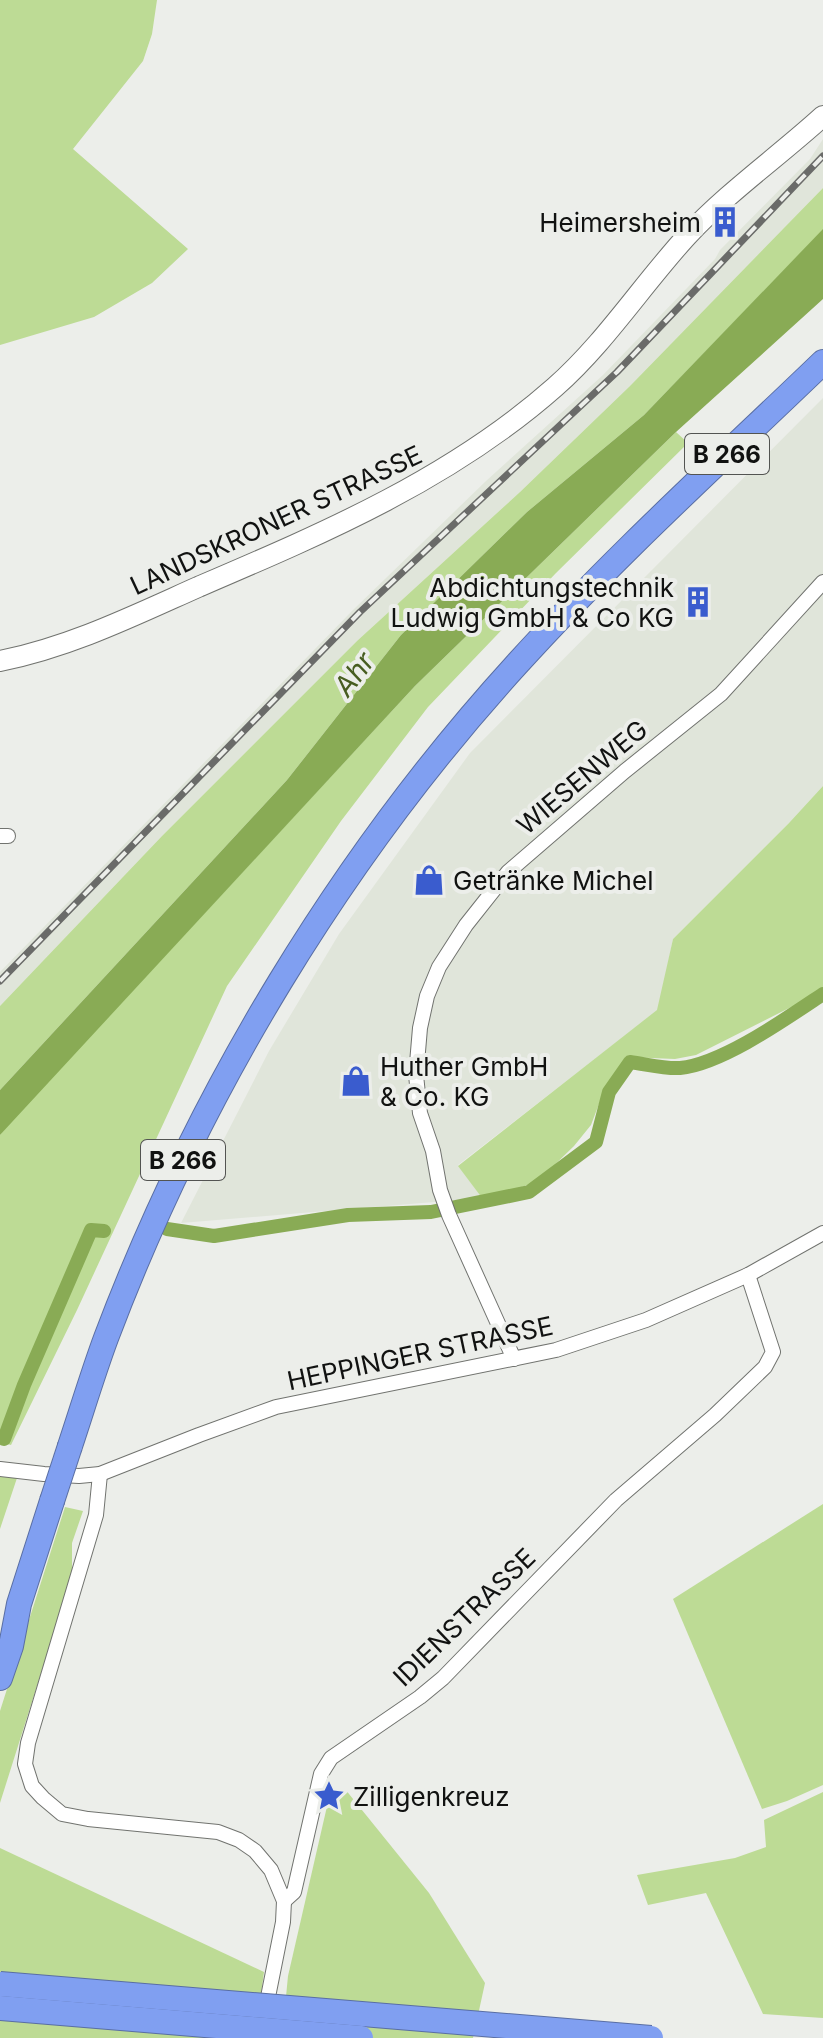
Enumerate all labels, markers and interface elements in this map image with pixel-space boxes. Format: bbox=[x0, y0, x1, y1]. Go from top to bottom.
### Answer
building icon: Heimersheim bbox=[708, 205, 742, 239]
place label: Heimersheim bbox=[539, 207, 701, 238]
road number: B 266 bbox=[685, 434, 769, 474]
street label: LANDSKRONER STRASSE bbox=[125, 439, 427, 601]
place label: Abdichtungstechnik Ludwig GmbH & Co KG bbox=[391, 572, 674, 633]
building icon: Abdichtungstechnik Ludwig GmbH & Co KG bbox=[681, 585, 715, 619]
water label: Ahr bbox=[326, 644, 382, 704]
street label: WIESENWEG bbox=[510, 713, 654, 841]
shop icon: Getränke Michel bbox=[412, 863, 446, 897]
place label: Getränke Michel bbox=[453, 865, 653, 896]
place label: Huther GmbH & Co. KG bbox=[380, 1051, 548, 1112]
shop icon: Huther GmbH & Co. KG bbox=[339, 1064, 373, 1098]
road number: B 266 bbox=[141, 1140, 225, 1180]
street label: HEPPINGER STRASSE bbox=[284, 1310, 556, 1396]
street label: IDIENSTRASSE bbox=[387, 1542, 541, 1692]
place icon: Zilligenkreuz bbox=[312, 1779, 346, 1813]
place label: Zilligenkreuz bbox=[353, 1781, 510, 1812]

